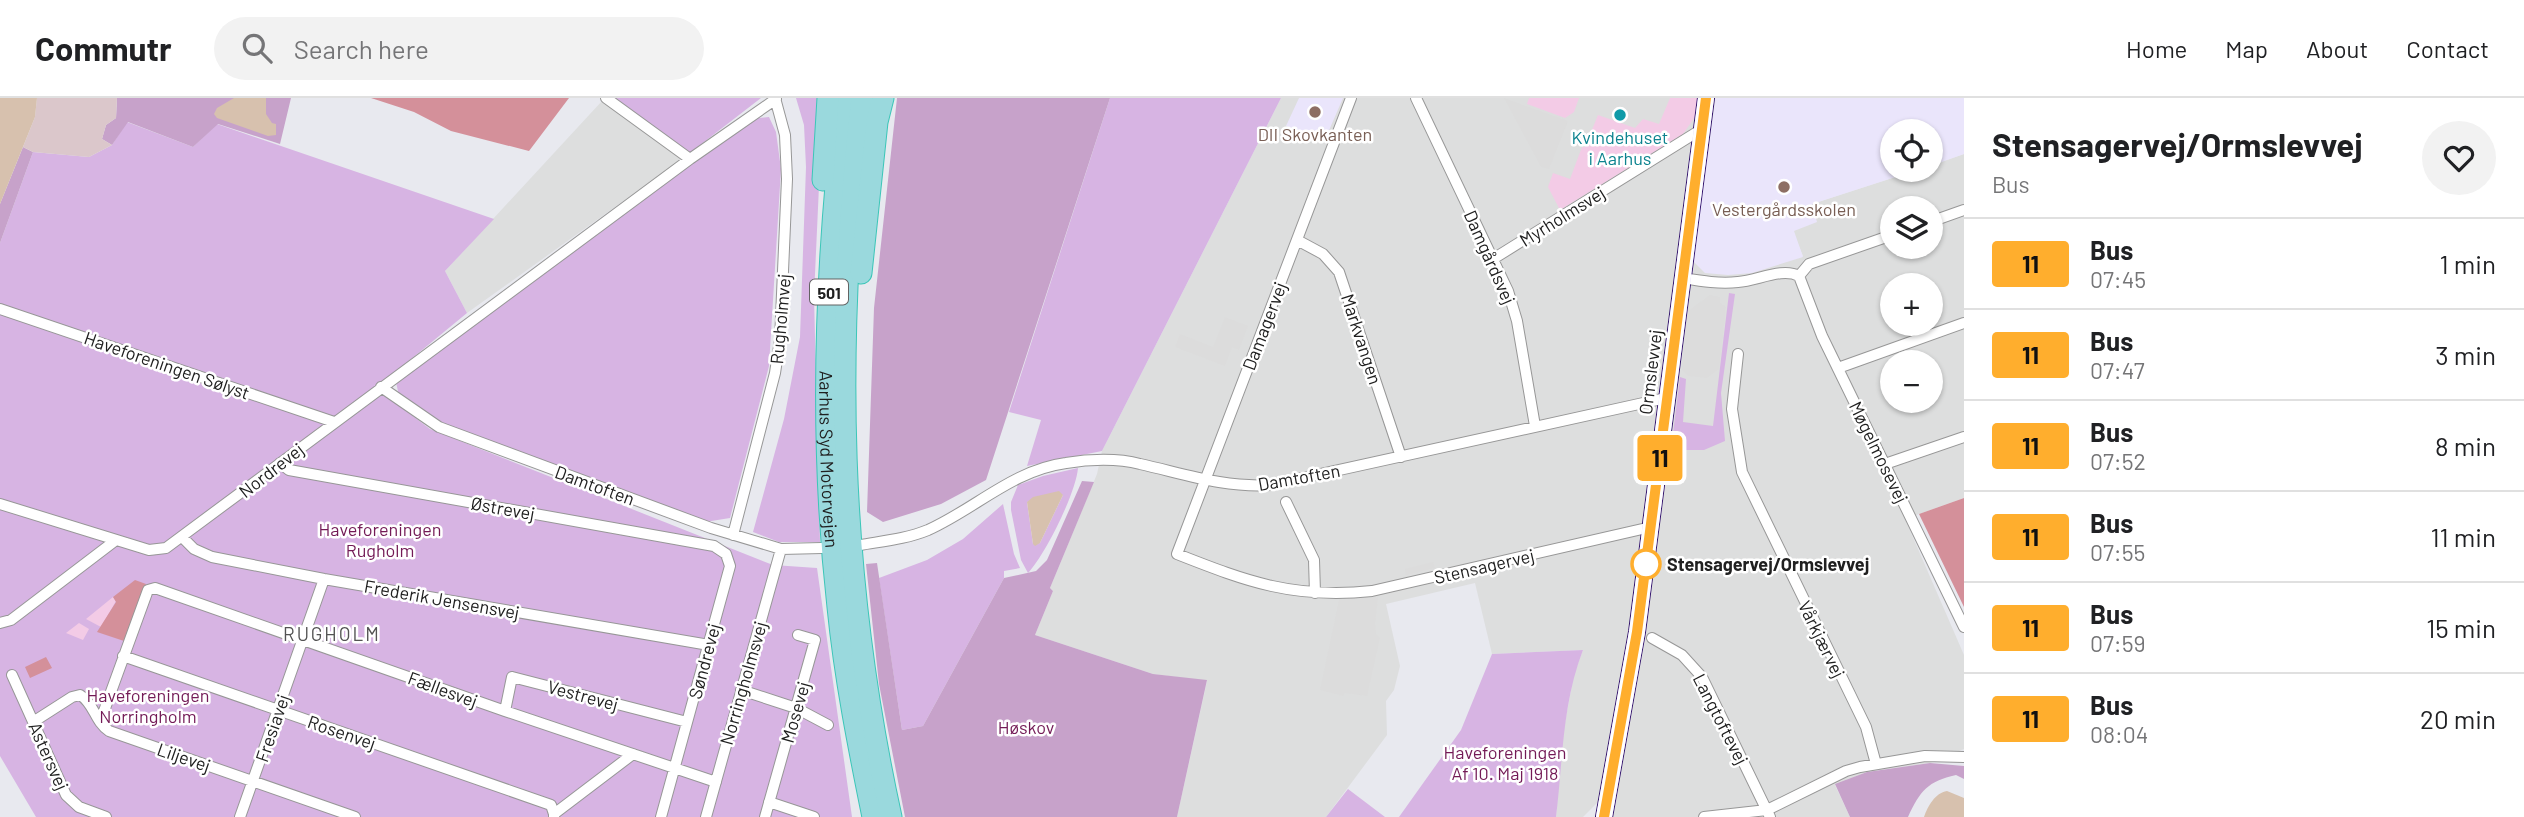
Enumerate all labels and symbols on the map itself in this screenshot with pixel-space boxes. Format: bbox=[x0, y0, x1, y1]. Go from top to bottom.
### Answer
marker: DII Skovkanten bbox=[1307, 104, 1323, 120]
marker: Kvindehuset i Aarhus bbox=[1612, 107, 1628, 123]
place label: DII Skovkanten bbox=[1258, 123, 1372, 145]
place label: Kvindehuset i Aarhus bbox=[1572, 126, 1668, 169]
marker: Vestergårdsskolen bbox=[1776, 179, 1792, 195]
street label: Myrholmsvej bbox=[1515, 181, 1609, 251]
place label: Vestergårdsskolen bbox=[1712, 198, 1856, 220]
street label: Damgårdsvej bbox=[1459, 207, 1521, 307]
street label: Rugholmvej bbox=[765, 273, 795, 365]
street label: Damagervej bbox=[1237, 279, 1291, 373]
road number: 501 bbox=[810, 280, 848, 304]
street label: Markvangen bbox=[1337, 291, 1387, 387]
street label: Haveforeningen Sølyst bbox=[81, 326, 253, 404]
street label: Ormslevvej bbox=[1634, 328, 1666, 416]
street label: Aarhus Syd Motorvejen bbox=[815, 370, 843, 549]
street label: Møgelmosevej bbox=[1845, 397, 1913, 507]
line badge: 11 bbox=[1628, 435, 1692, 481]
street label: Nordrevej bbox=[234, 438, 308, 502]
street label: Damtoften bbox=[1256, 459, 1342, 495]
street label: Damtoften bbox=[552, 460, 638, 510]
street label: Østrevej bbox=[469, 492, 537, 524]
park label: Haveforeningen Rugholm bbox=[319, 518, 441, 561]
street label: Stensagervej bbox=[1432, 544, 1536, 588]
marker: Stensagervej/Ormslevvej bbox=[1631, 549, 1661, 579]
place label: Stensagervej/Ormslevvej bbox=[1667, 553, 1869, 575]
street label: Frederik Jensensvej bbox=[363, 575, 521, 623]
street label: Vårkjærvej bbox=[1794, 597, 1850, 681]
street label: Norringholmsvej bbox=[715, 619, 771, 747]
street label: Søndrevej bbox=[683, 621, 725, 701]
district label: RUGHOLM bbox=[283, 622, 381, 645]
street label: Fællesvej bbox=[405, 666, 481, 712]
street label: Langtoftevej bbox=[1689, 670, 1753, 768]
street label: Vestrevej bbox=[545, 675, 621, 715]
street label: Mosevej bbox=[776, 679, 814, 745]
park label: Haveforeningen Norringholm bbox=[87, 684, 209, 727]
street label: Fresiavej bbox=[250, 691, 294, 765]
street label: Rosenvej bbox=[305, 710, 379, 754]
park label: Høskov bbox=[998, 716, 1055, 738]
street label: Astersvej bbox=[24, 719, 74, 793]
street label: Liljevej bbox=[154, 738, 214, 776]
park label: Haveforeningen Af 10. Maj 1918 bbox=[1444, 741, 1566, 784]

